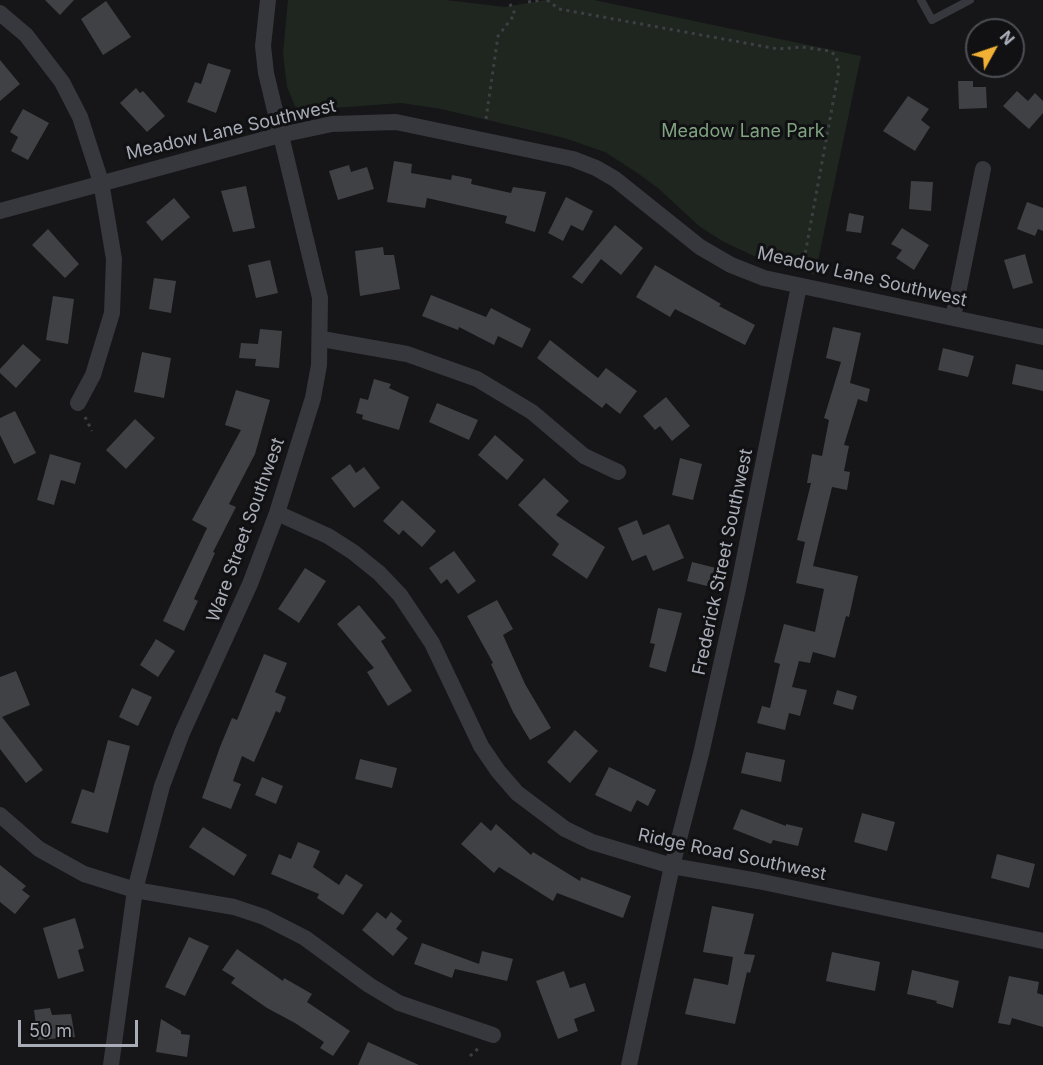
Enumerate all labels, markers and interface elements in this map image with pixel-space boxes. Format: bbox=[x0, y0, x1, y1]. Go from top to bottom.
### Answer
north arrow bbox=[965, 18, 1025, 78]
text: N bbox=[996, 27, 1019, 49]
street label: Meadow Lane Southwest bbox=[124, 95, 338, 165]
park label: Meadow Lane Park bbox=[661, 121, 825, 143]
street label: Meadow Lane Southwest bbox=[755, 242, 969, 312]
street label: Ware Street Southwest bbox=[203, 435, 289, 625]
street label: Frederick Street Southwest bbox=[688, 447, 758, 677]
street label: Ridge Road Southwest bbox=[636, 824, 828, 886]
scale bar bbox=[21, 1008, 141, 1046]
text: 50 m bbox=[29, 1020, 72, 1041]

